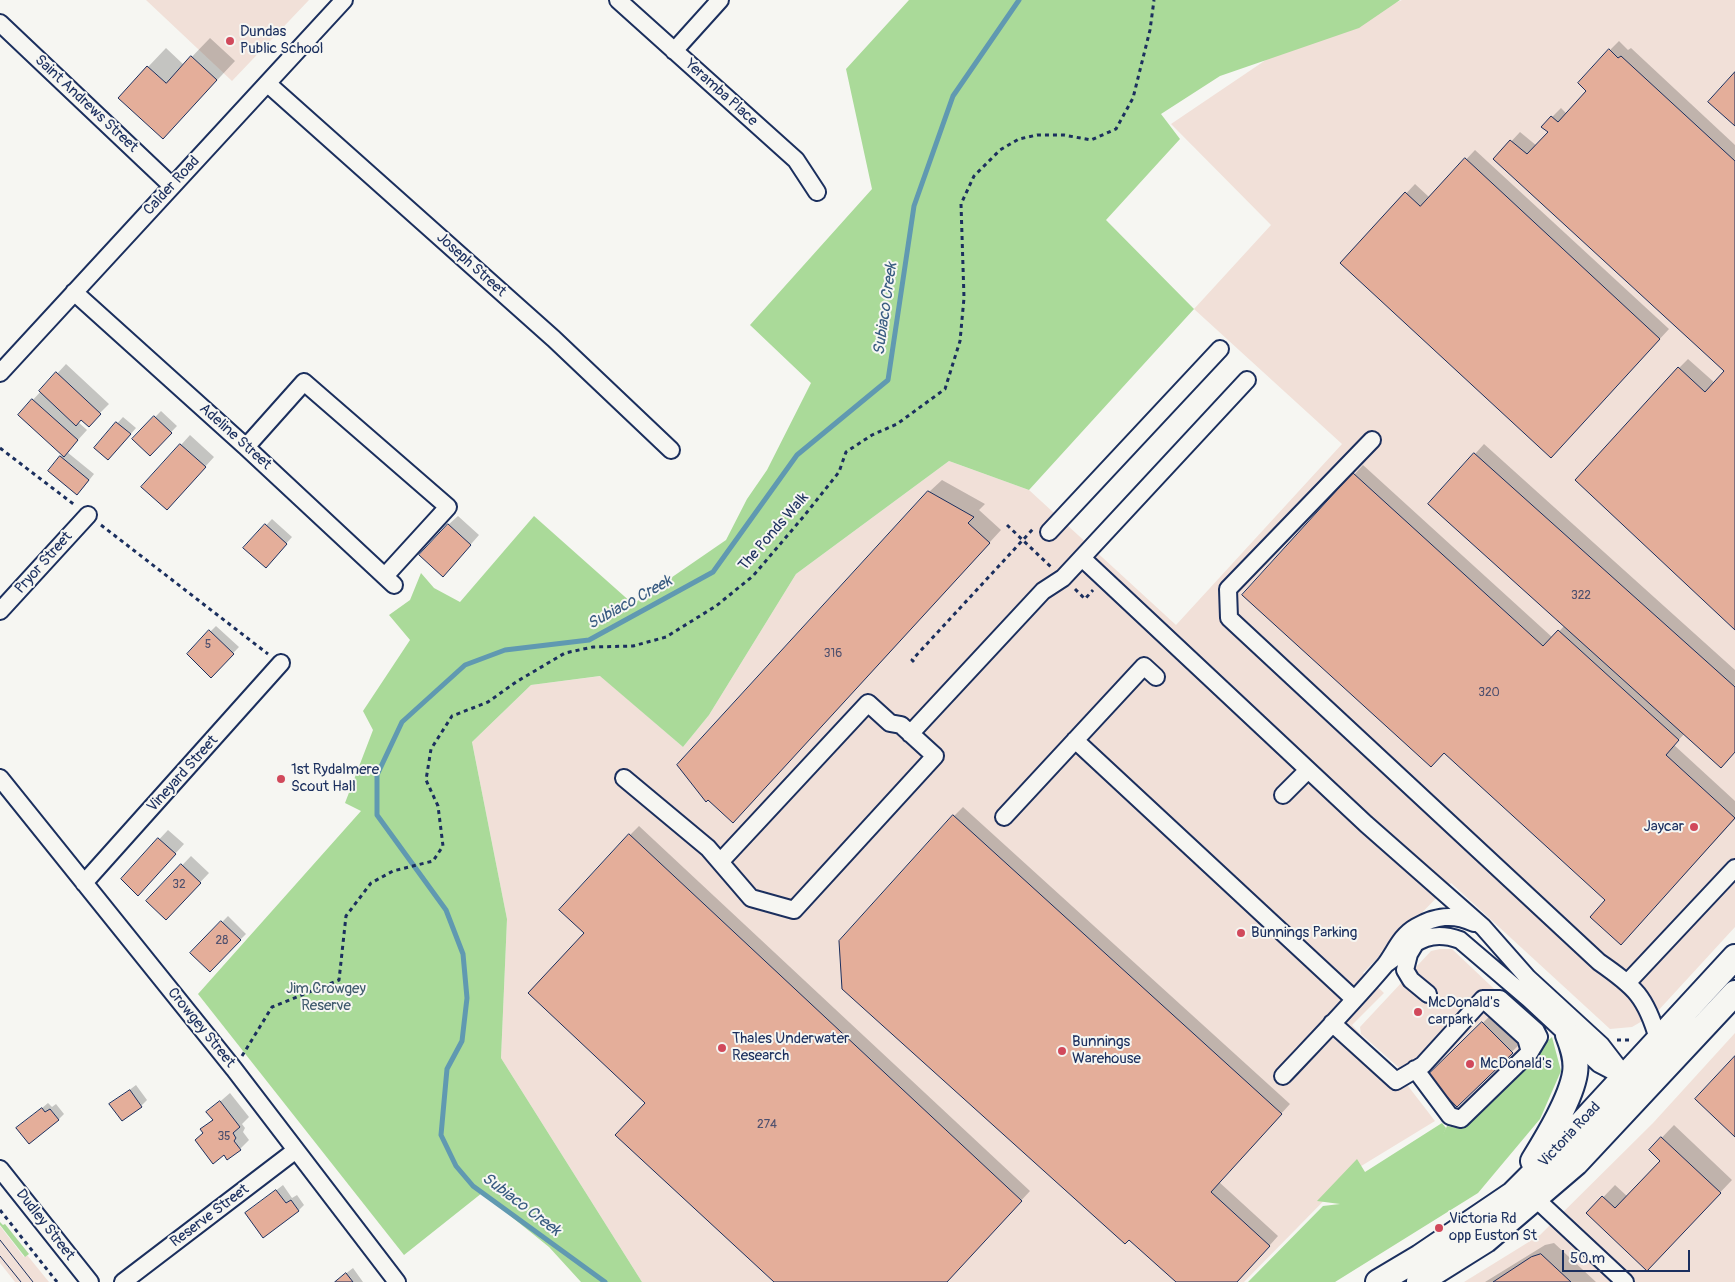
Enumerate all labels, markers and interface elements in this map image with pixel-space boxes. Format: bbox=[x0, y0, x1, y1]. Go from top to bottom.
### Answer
place label: Dundas Public School bbox=[240, 23, 323, 58]
marker: Dundas Public School bbox=[224, 35, 236, 47]
street label: Saint Andrews Street bbox=[31, 51, 141, 157]
street label: Yeramba Place bbox=[681, 56, 761, 130]
street label: Calder Road bbox=[140, 153, 204, 219]
street label: Joseph Street bbox=[433, 229, 509, 301]
water label: Subiaco Creek bbox=[870, 261, 902, 357]
street label: Adeline Street bbox=[195, 400, 275, 474]
street label: The Ponds Walk bbox=[735, 489, 813, 575]
street label: Pryor Street bbox=[12, 528, 76, 598]
water label: Subiaco Creek bbox=[584, 572, 676, 634]
house number: 322 bbox=[1571, 589, 1591, 603]
house number: 5 bbox=[205, 638, 211, 652]
house number: 316 bbox=[824, 647, 842, 661]
house number: 320 bbox=[1478, 686, 1500, 700]
street label: Vineyard Street bbox=[144, 732, 222, 816]
place label: 1st Rydalmere Scout Hall bbox=[291, 761, 379, 796]
marker: 1st Rydalmere Scout Hall bbox=[275, 773, 287, 785]
place label: Jaycar bbox=[1643, 818, 1684, 836]
marker: Jaycar bbox=[1688, 821, 1700, 833]
house number: 32 bbox=[172, 878, 186, 892]
place label: Bunnings Parking bbox=[1251, 924, 1357, 942]
marker: Bunnings Parking bbox=[1235, 927, 1247, 939]
house number: 28 bbox=[216, 934, 228, 948]
park label: Jim Crowgey Reserve bbox=[286, 980, 366, 1015]
street label: Crowgey Street bbox=[163, 984, 239, 1072]
place label: McDonald's carpark bbox=[1428, 994, 1500, 1029]
marker: McDonald's carpark bbox=[1412, 1006, 1424, 1018]
place label: Thales Underwater Research bbox=[732, 1030, 849, 1065]
place label: Bunnings Warehouse bbox=[1072, 1033, 1141, 1068]
marker: Thales Underwater Research bbox=[716, 1042, 728, 1054]
marker: Bunnings Warehouse bbox=[1056, 1045, 1068, 1057]
place label: McDonald's bbox=[1480, 1055, 1552, 1073]
marker: McDonald's bbox=[1464, 1058, 1476, 1070]
street label: Victoria Road bbox=[1535, 1099, 1605, 1171]
house number: 274 bbox=[757, 1118, 777, 1132]
house number: 35 bbox=[217, 1130, 231, 1144]
water label: Subiaco Creek bbox=[478, 1169, 564, 1241]
street label: Reserve Street bbox=[167, 1181, 253, 1251]
street label: Dudley Street bbox=[12, 1186, 78, 1264]
place label: Victoria Rd opp Euston St bbox=[1449, 1210, 1537, 1245]
marker: Victoria Rd opp Euston St bbox=[1433, 1222, 1445, 1234]
scale bar bbox=[1565, 1240, 1692, 1272]
text: 50 m bbox=[1570, 1249, 1605, 1268]

